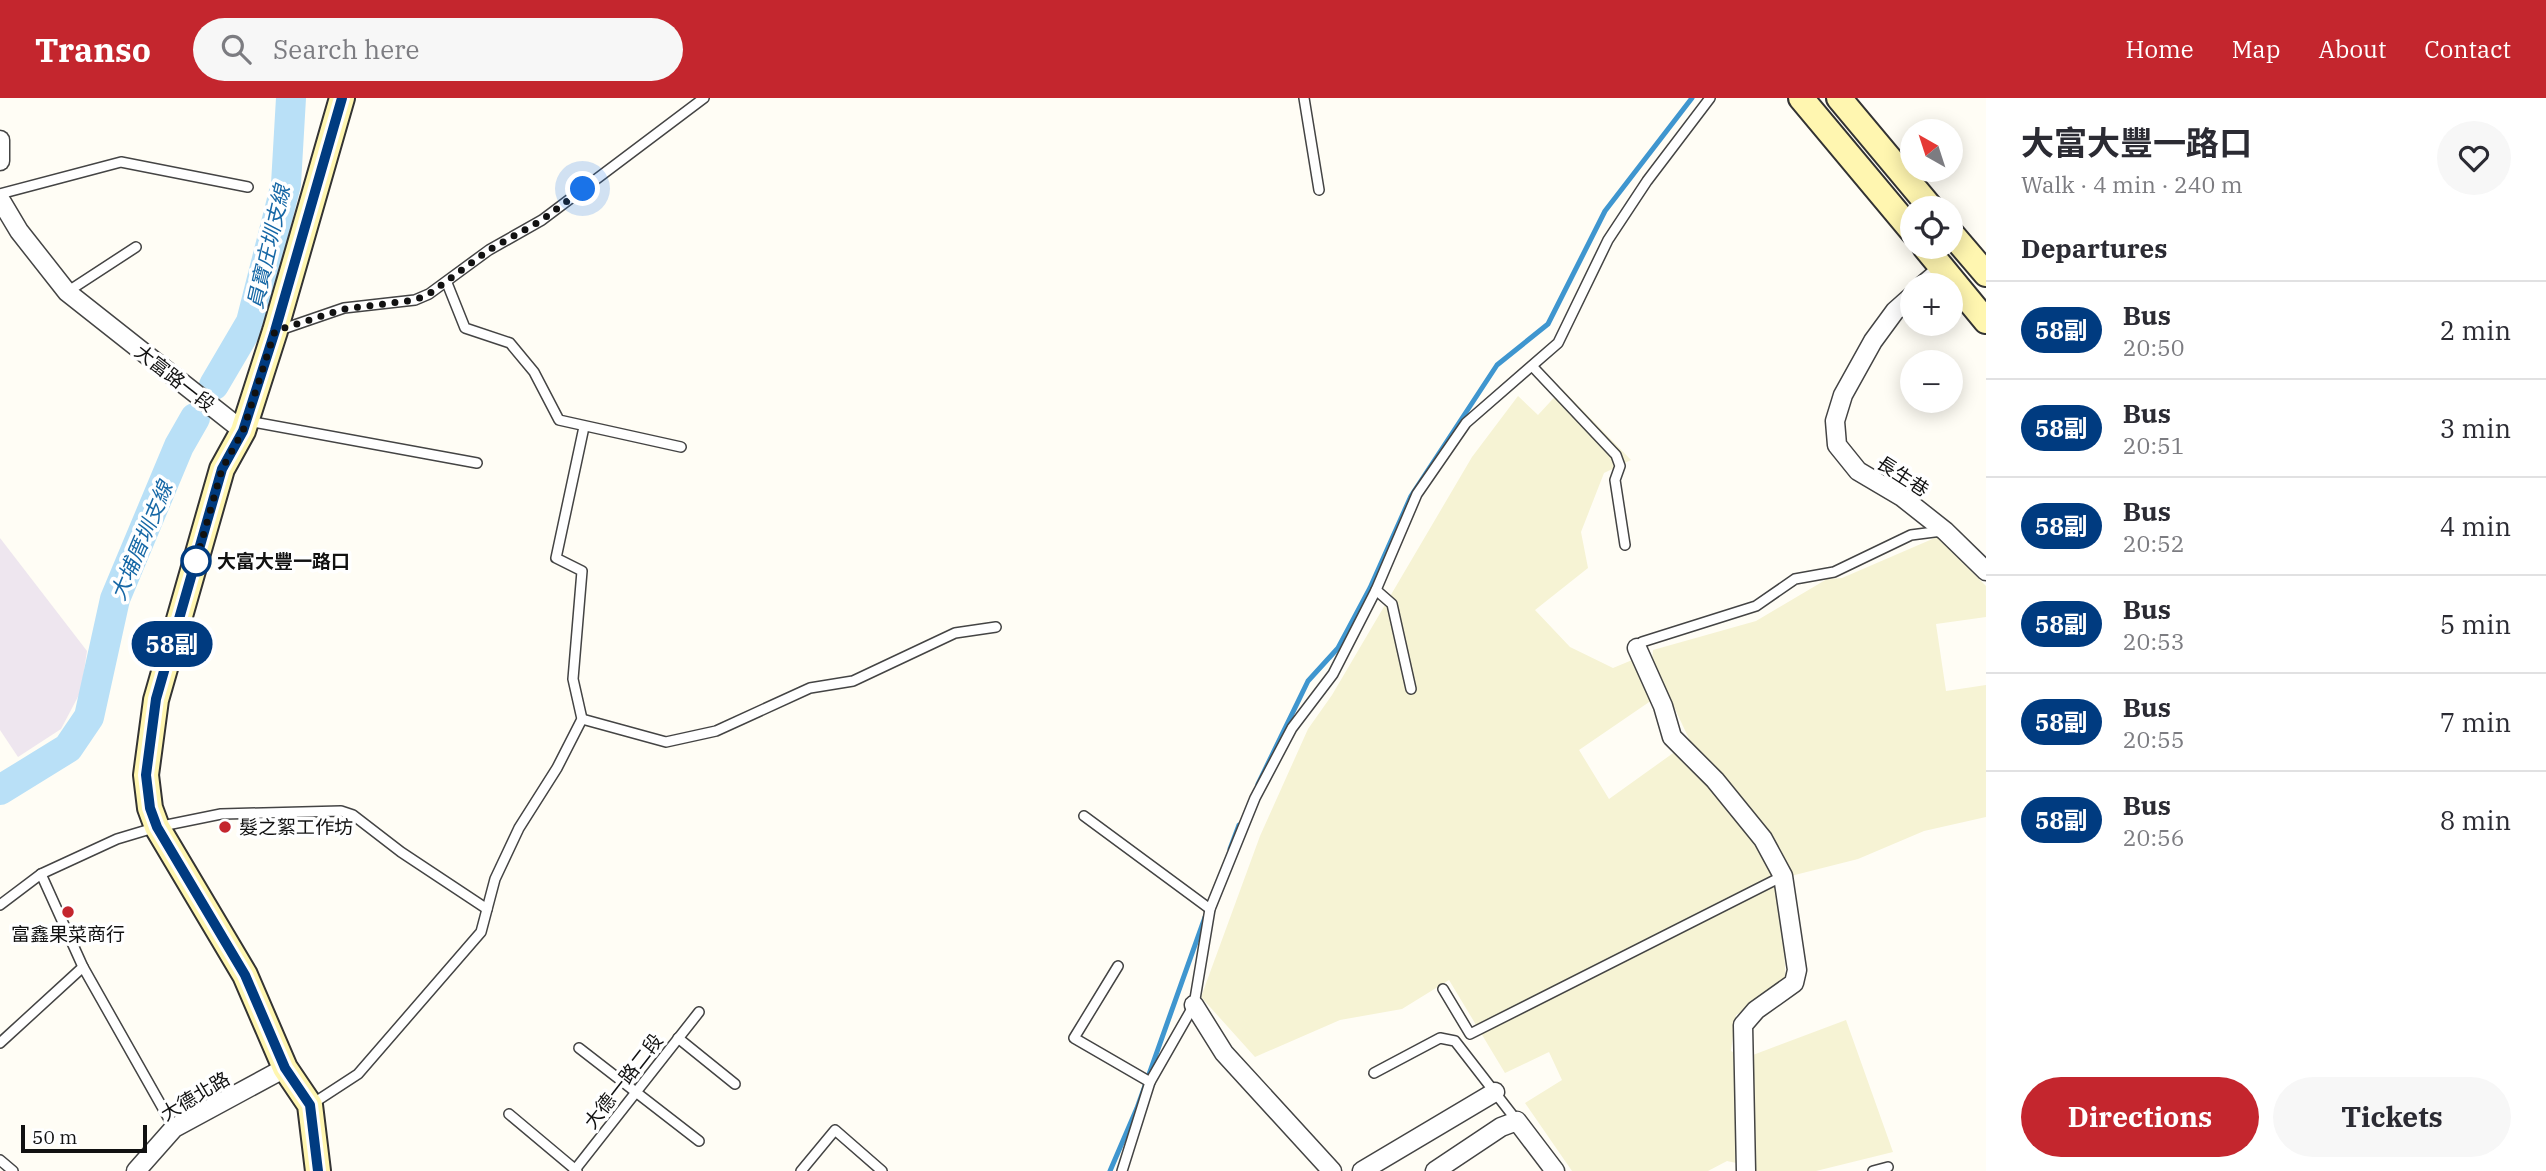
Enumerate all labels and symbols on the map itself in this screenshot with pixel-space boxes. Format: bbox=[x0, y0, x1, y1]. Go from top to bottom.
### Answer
north arrow bbox=[1900, 119, 1964, 182]
your location bbox=[565, 171, 600, 206]
water label: 員寶庄圳支線 bbox=[240, 180, 296, 311]
street label: 大富路一段 bbox=[130, 339, 220, 417]
street label: 長生巷 bbox=[1873, 450, 1933, 502]
water label: 大埔厝圳支線 bbox=[104, 475, 179, 604]
marker: 大富大豐一路口 bbox=[181, 546, 211, 576]
place label: 大富大豐一路口 bbox=[217, 549, 350, 573]
line badge: 58副 bbox=[132, 621, 212, 667]
place label: 髮之絮工作坊 bbox=[239, 815, 353, 839]
marker: 髮之絮工作坊 bbox=[217, 819, 233, 835]
marker: 富鑫果菜商行 bbox=[60, 904, 76, 920]
place label: 富鑫果菜商行 bbox=[11, 922, 125, 946]
street label: 大德一路二段 bbox=[578, 1029, 668, 1133]
street label: 大德北路 bbox=[156, 1066, 234, 1126]
scale bar bbox=[21, 1122, 147, 1154]

